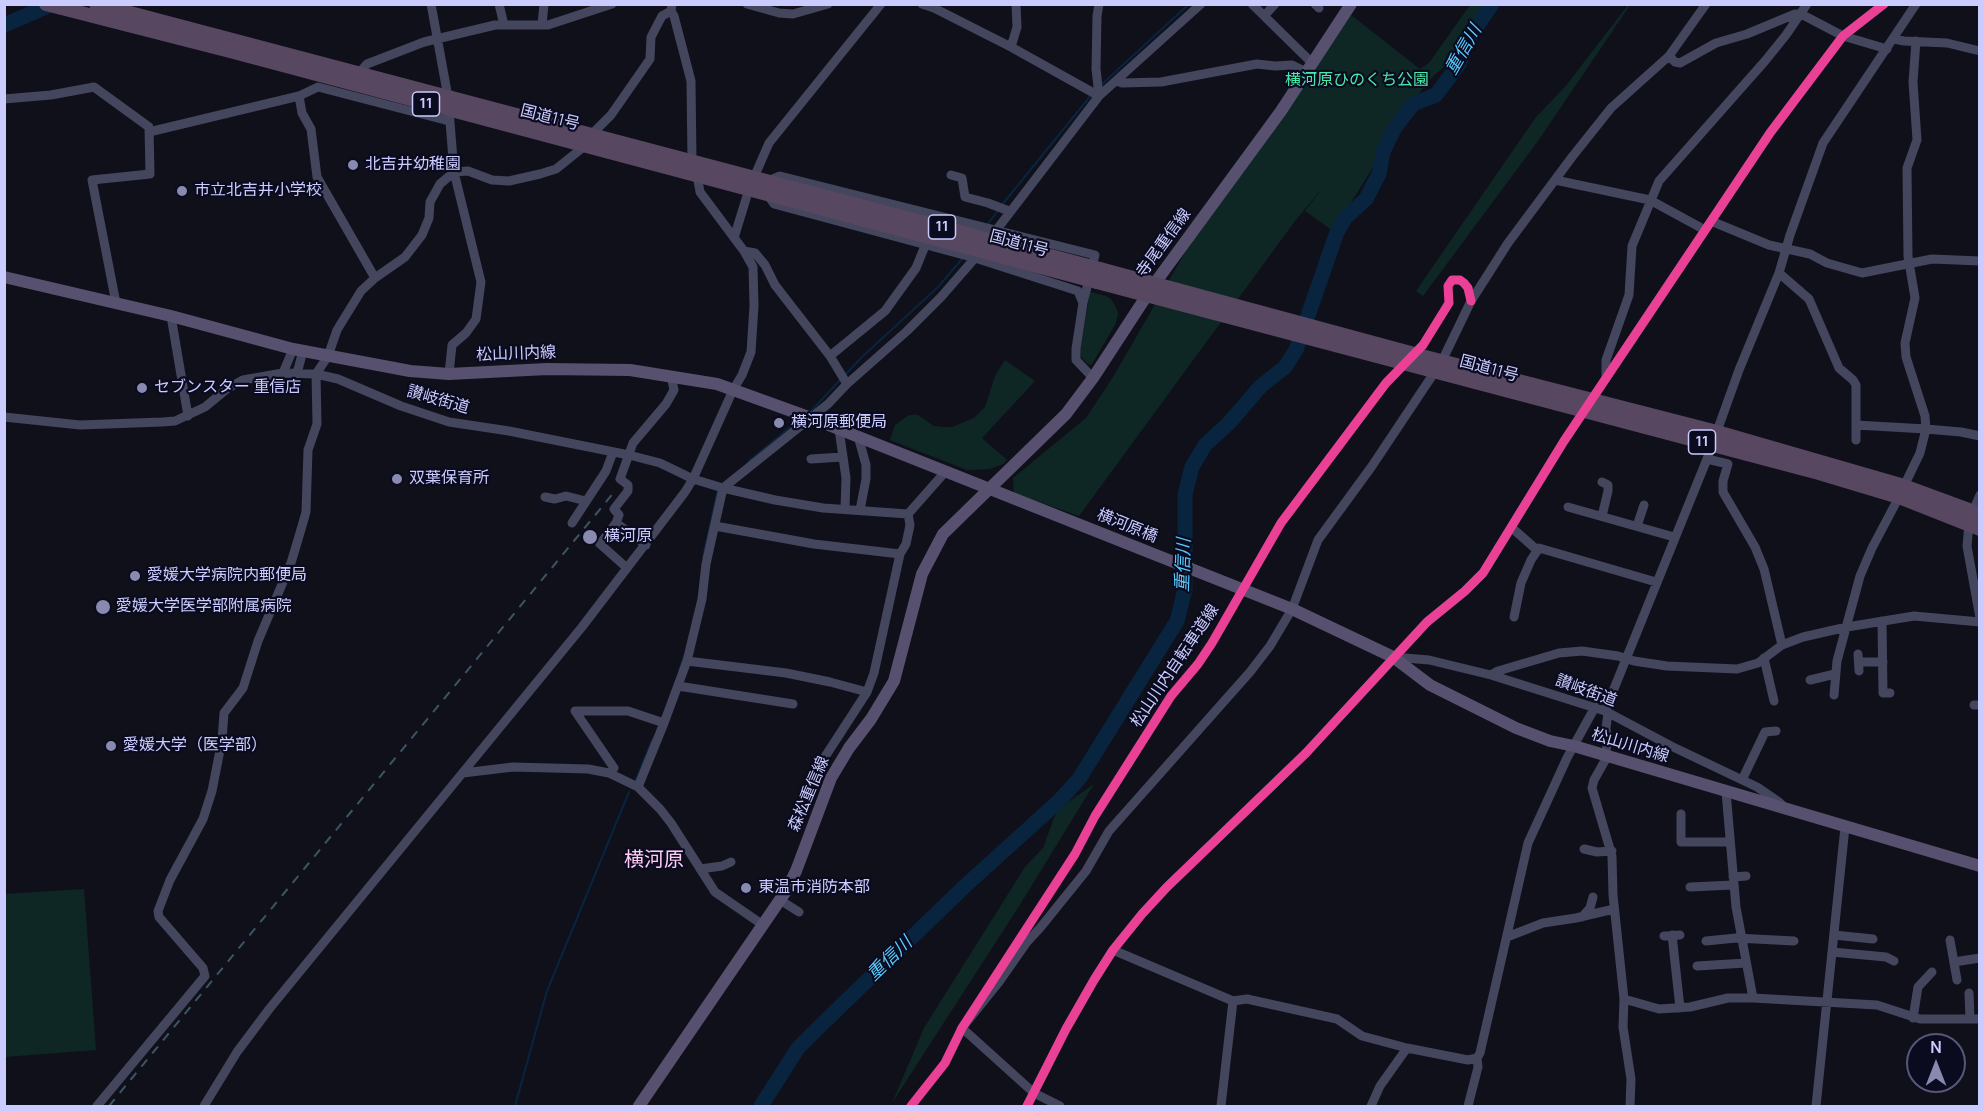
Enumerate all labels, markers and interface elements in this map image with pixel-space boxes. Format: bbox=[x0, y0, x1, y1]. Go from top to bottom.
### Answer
water label: 重信川 bbox=[1441, 21, 1487, 79]
park label: 横河原ひのくち公園 bbox=[1285, 71, 1429, 91]
road number: 11 bbox=[412, 92, 440, 116]
street label: 国道11号 bbox=[518, 101, 582, 135]
place label: 北吉井幼稚園 bbox=[365, 155, 461, 175]
marker: 北吉井幼稚園 bbox=[346, 158, 360, 172]
place label: 市立北吉井小学校 bbox=[194, 181, 322, 201]
marker: 市立北吉井小学校 bbox=[175, 184, 189, 198]
street label: 寺尾重信線 bbox=[1133, 205, 1195, 281]
road number: 11 bbox=[928, 215, 956, 239]
street label: 国道11号 bbox=[987, 227, 1051, 261]
street label: 松山川内線 bbox=[476, 343, 556, 365]
street label: 国道11号 bbox=[1457, 352, 1521, 386]
place label: セブンスター 重信店 bbox=[154, 378, 301, 398]
marker: セブンスター 重信店 bbox=[135, 381, 149, 395]
street label: 讃岐街道 bbox=[405, 382, 471, 418]
place label: 横河原郵便局 bbox=[791, 413, 887, 433]
marker: 横河原郵便局 bbox=[772, 416, 786, 430]
road number: 11 bbox=[1688, 430, 1716, 454]
place label: 双葉保育所 bbox=[409, 469, 489, 489]
marker: 双葉保育所 bbox=[390, 472, 404, 486]
street label: 横河原橋 bbox=[1094, 505, 1160, 547]
place label: 横河原 bbox=[604, 527, 652, 547]
marker: 横河原 bbox=[581, 528, 599, 546]
water label: 重信川 bbox=[1172, 538, 1196, 592]
place label: 愛媛大学病院内郵便局 bbox=[147, 566, 307, 586]
marker: 愛媛大学病院内郵便局 bbox=[128, 569, 142, 583]
place label: 愛媛大学医学部附属病院 bbox=[116, 597, 292, 617]
marker: 愛媛大学医学部附属病院 bbox=[94, 598, 112, 616]
street label: 松山川内自転車道線 bbox=[1127, 601, 1223, 731]
street label: 讃岐街道 bbox=[1553, 671, 1619, 711]
street label: 松山川内線 bbox=[1589, 725, 1671, 767]
place label: 愛媛大学（医学部） bbox=[123, 736, 267, 756]
marker: 愛媛大学（医学部） bbox=[104, 739, 118, 753]
street label: 森松重信線 bbox=[785, 753, 833, 835]
district label: 横河原 bbox=[624, 848, 684, 872]
place label: 東温市消防本部 bbox=[758, 878, 870, 898]
marker: 東温市消防本部 bbox=[739, 881, 753, 895]
water label: 重信川 bbox=[863, 932, 917, 986]
north arrow bbox=[1906, 1033, 1966, 1093]
text: N bbox=[1930, 1036, 1942, 1058]

